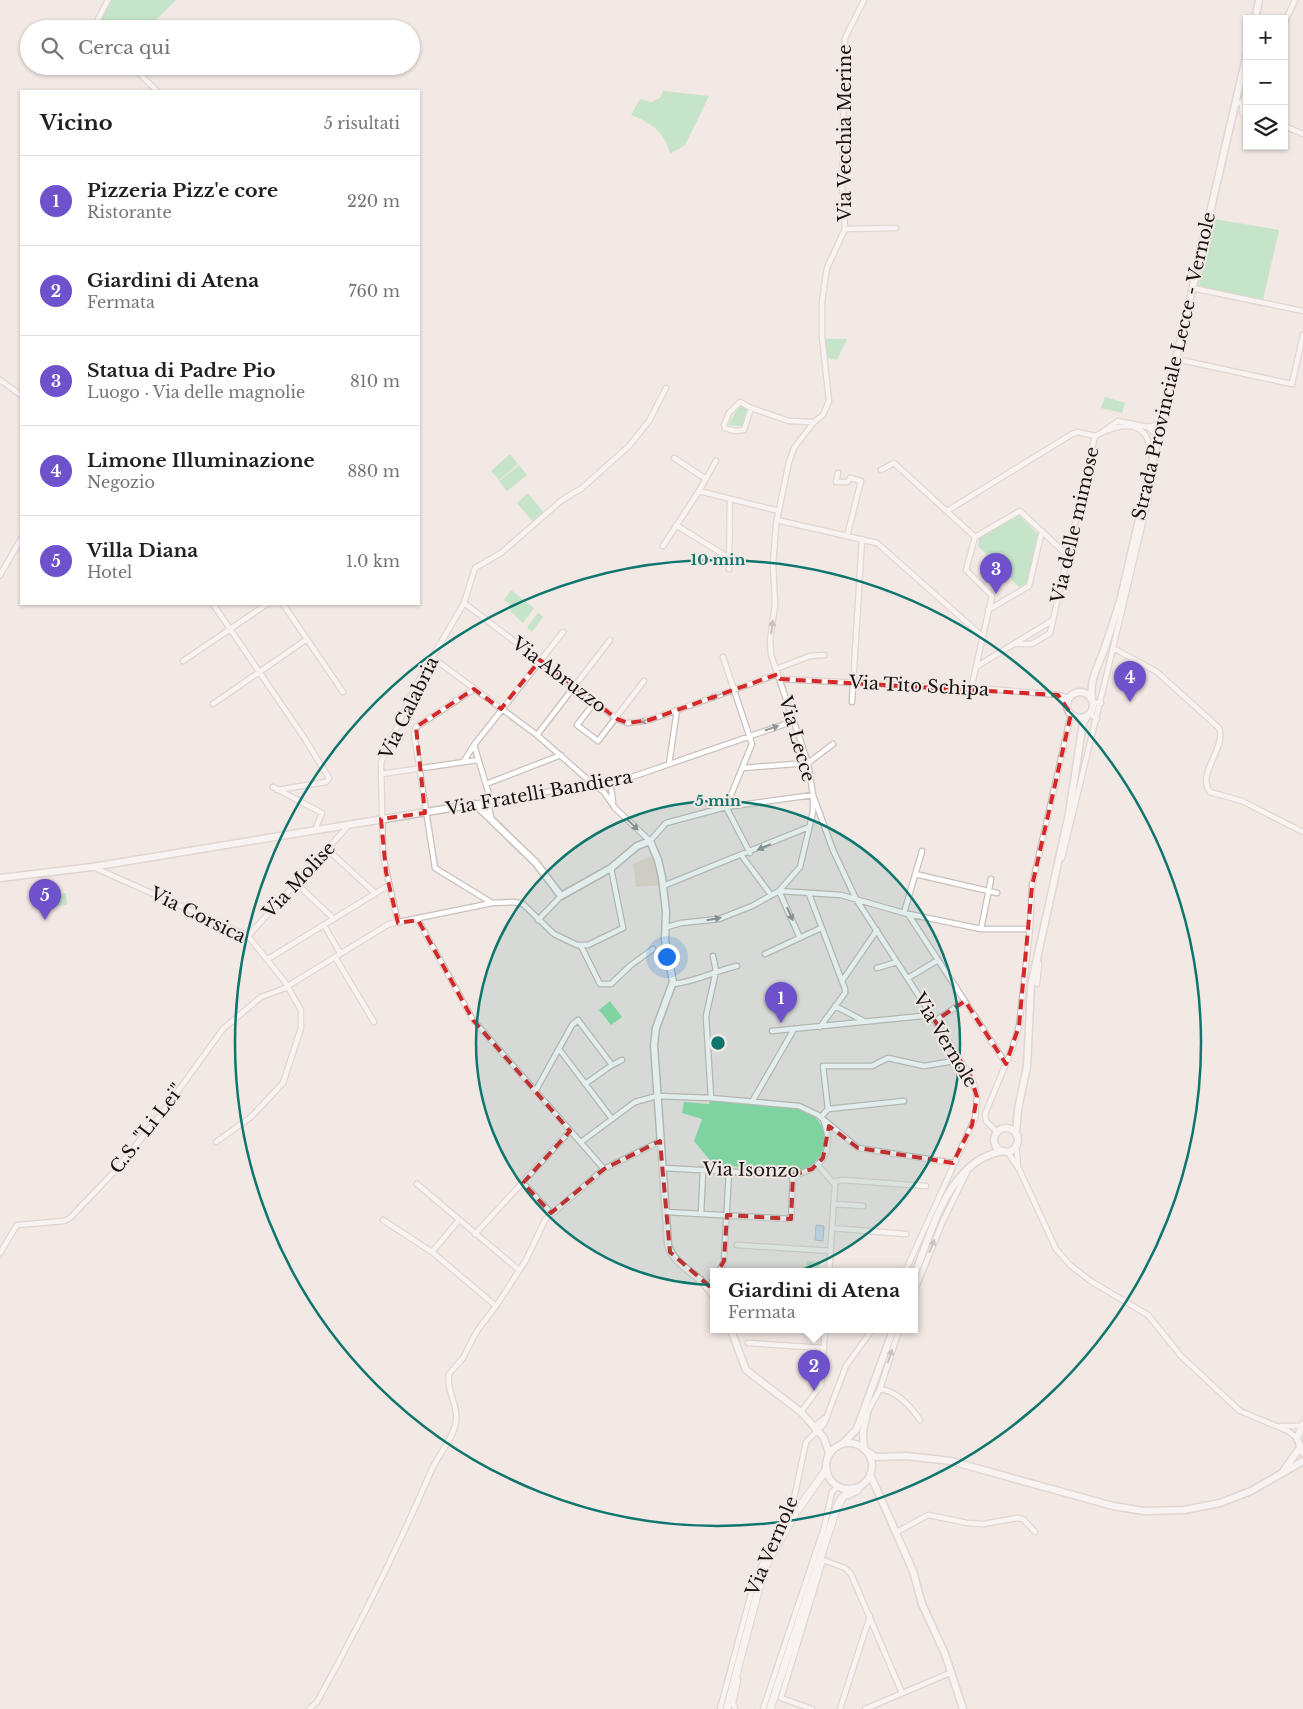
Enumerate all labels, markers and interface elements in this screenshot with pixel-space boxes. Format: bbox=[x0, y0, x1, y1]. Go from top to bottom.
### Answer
map controls bbox=[1243, 15, 1288, 150]
button: + bbox=[1243, 15, 1288, 60]
search box bbox=[20, 20, 420, 75]
icon: search bbox=[38, 34, 66, 62]
text: Cerca qui bbox=[78, 36, 171, 59]
street label: Via Vecchia Merine bbox=[834, 45, 856, 222]
button: − bbox=[1243, 60, 1288, 105]
button: layers bbox=[1243, 105, 1288, 150]
text: Vicino bbox=[40, 110, 113, 136]
text: 5 risultati bbox=[324, 113, 400, 133]
text: Pizzeria Pizz'e core bbox=[87, 179, 278, 202]
text: 1 bbox=[53, 191, 59, 211]
text: 220 m bbox=[347, 191, 400, 211]
text: Ristorante bbox=[87, 202, 172, 222]
street label: Strada Provinciale Lecce - Vernole bbox=[1128, 210, 1220, 522]
text: Giardini di Atena bbox=[87, 269, 259, 292]
text: 2 bbox=[51, 281, 61, 301]
text: 760 m bbox=[348, 281, 400, 301]
text: Fermata bbox=[87, 292, 155, 312]
text: Statua di Padre Pio bbox=[87, 359, 276, 382]
text: 3 bbox=[51, 371, 61, 391]
text: 810 m bbox=[350, 371, 400, 391]
text: Luogo · Via delle magnolie bbox=[87, 382, 305, 402]
street label: Via delle mimose bbox=[1046, 445, 1104, 606]
text: Limone Illuminazione bbox=[87, 449, 315, 472]
text: 4 bbox=[51, 461, 61, 481]
text: 880 m bbox=[347, 461, 400, 481]
text: Negozio bbox=[87, 472, 155, 492]
text: Villa Diana bbox=[87, 539, 198, 562]
text: 10 min bbox=[691, 550, 745, 569]
text: 5 bbox=[51, 551, 61, 571]
text: 1.0 km bbox=[346, 551, 400, 571]
pin: 3 bbox=[980, 553, 1012, 594]
text: Hotel bbox=[87, 562, 132, 582]
one-way arrow bbox=[768, 619, 776, 635]
street label: Via Abruzzo bbox=[507, 632, 611, 718]
street label: Via Calabria bbox=[374, 653, 443, 764]
pin: 4 bbox=[1114, 661, 1146, 702]
street label: Via Tito Schipa bbox=[847, 671, 990, 701]
one-way arrow bbox=[708, 693, 723, 701]
street label: Via Lecce bbox=[774, 693, 820, 784]
one-way arrow bbox=[639, 716, 654, 724]
one-way arrow bbox=[764, 724, 779, 731]
street label: Via Fratelli Bandiera bbox=[443, 766, 634, 820]
text: 5 min bbox=[695, 791, 741, 810]
one-way arrow bbox=[627, 819, 639, 831]
street label: Via Molise bbox=[257, 837, 340, 923]
one-way arrow bbox=[757, 843, 772, 851]
pin: 5 bbox=[29, 879, 61, 920]
street label: Via Corsica bbox=[146, 882, 249, 948]
one-way arrow bbox=[786, 907, 794, 921]
one-way arrow bbox=[707, 914, 723, 922]
your location bbox=[654, 944, 680, 970]
pin: 1 bbox=[765, 982, 797, 1023]
street label: Via Vernole bbox=[908, 988, 982, 1091]
centre of rings bbox=[709, 1034, 727, 1052]
street label: C.S. "Li Lei" bbox=[105, 1080, 189, 1178]
street label: Via Isonzo bbox=[702, 1158, 799, 1182]
one-way arrow bbox=[929, 1239, 937, 1254]
popup bbox=[710, 1268, 918, 1333]
text: Giardini di Atena bbox=[728, 1279, 900, 1302]
text: Fermata bbox=[728, 1302, 796, 1322]
one-way arrow bbox=[886, 1348, 894, 1363]
pin: 2 bbox=[798, 1350, 830, 1391]
street label: Via Vernole bbox=[741, 1493, 803, 1600]

